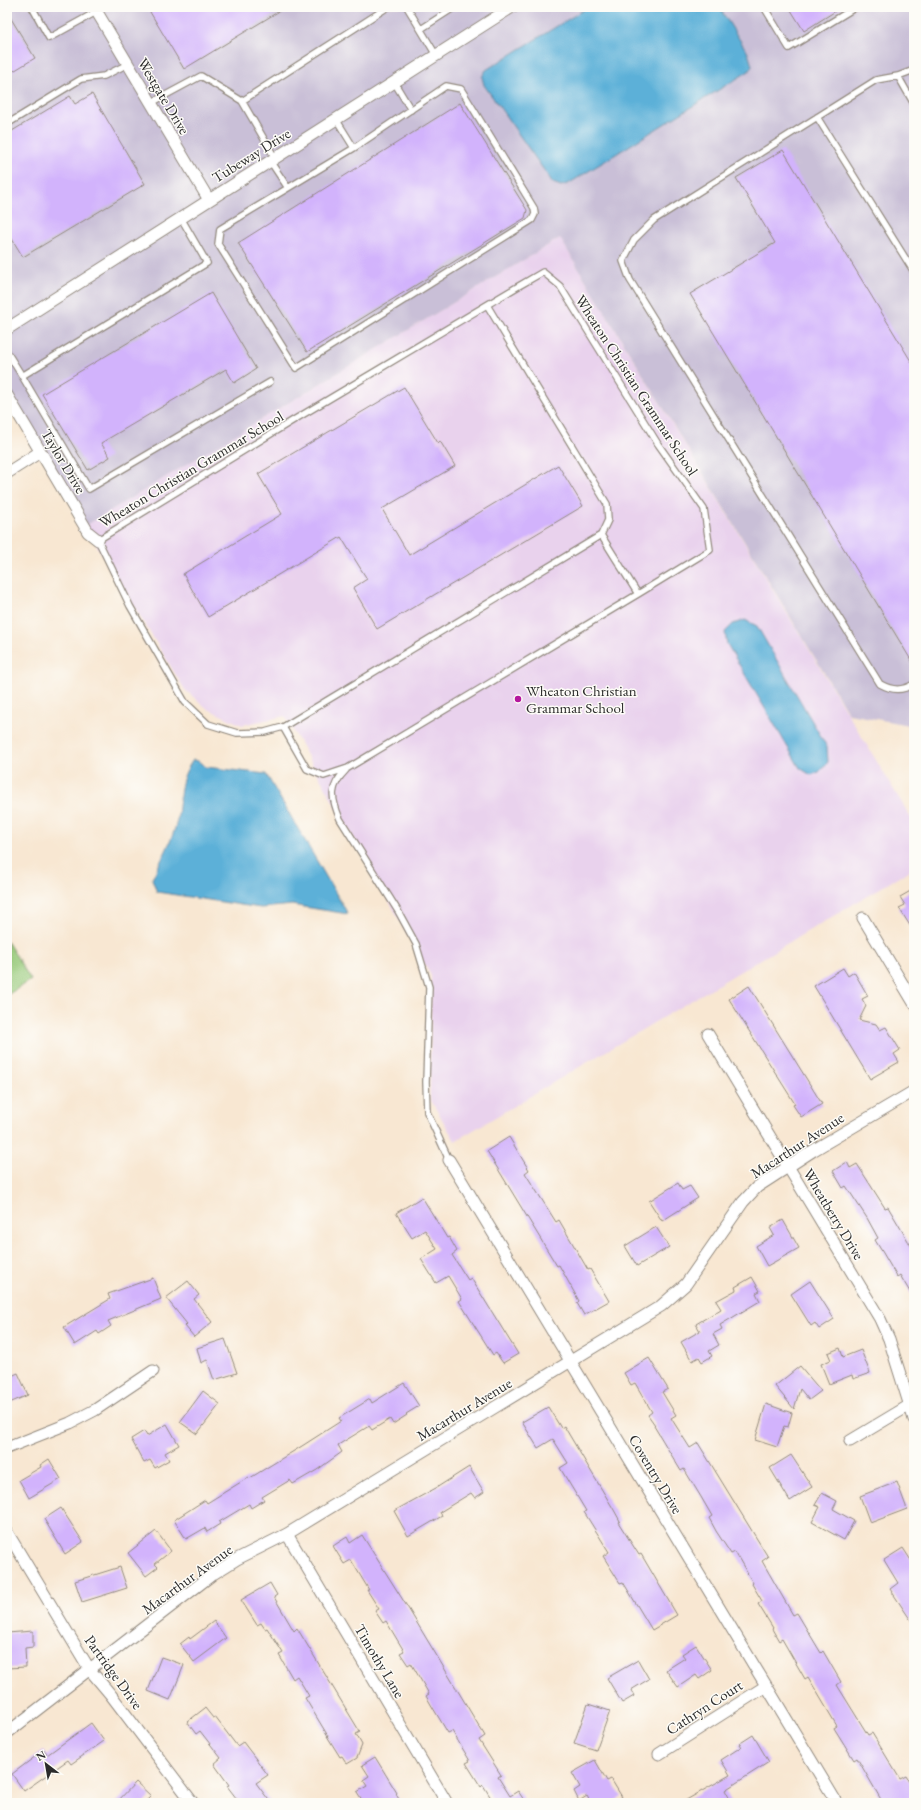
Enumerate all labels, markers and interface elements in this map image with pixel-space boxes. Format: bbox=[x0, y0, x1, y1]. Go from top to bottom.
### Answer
street label: Westgate Drive bbox=[134, 54, 194, 138]
street label: Tubeway Drive bbox=[208, 123, 294, 187]
street label: Wheaton Christian Grammar School bbox=[571, 291, 703, 479]
street label: Wheaton Christian Grammar School bbox=[95, 406, 287, 532]
street label: Taylor Drive bbox=[37, 425, 91, 497]
place label: Wheaton Christian Grammar School bbox=[526, 681, 637, 717]
marker: Wheaton Christian Grammar School bbox=[513, 694, 523, 704]
street label: Macarthur Avenue bbox=[747, 1108, 847, 1182]
street label: Wheatberry Drive bbox=[799, 1165, 869, 1263]
street label: Macarthur Avenue bbox=[413, 1373, 515, 1445]
street label: Coventry Drive bbox=[625, 1431, 687, 1517]
street label: Macarthur Avenue bbox=[138, 1540, 236, 1618]
street label: Timothy Lane bbox=[351, 1621, 410, 1701]
street label: Partridge Drive bbox=[81, 1631, 147, 1713]
street label: Cathryn Court bbox=[662, 1675, 746, 1739]
north arrow bbox=[26, 1744, 66, 1784]
text: N bbox=[33, 1747, 48, 1764]

